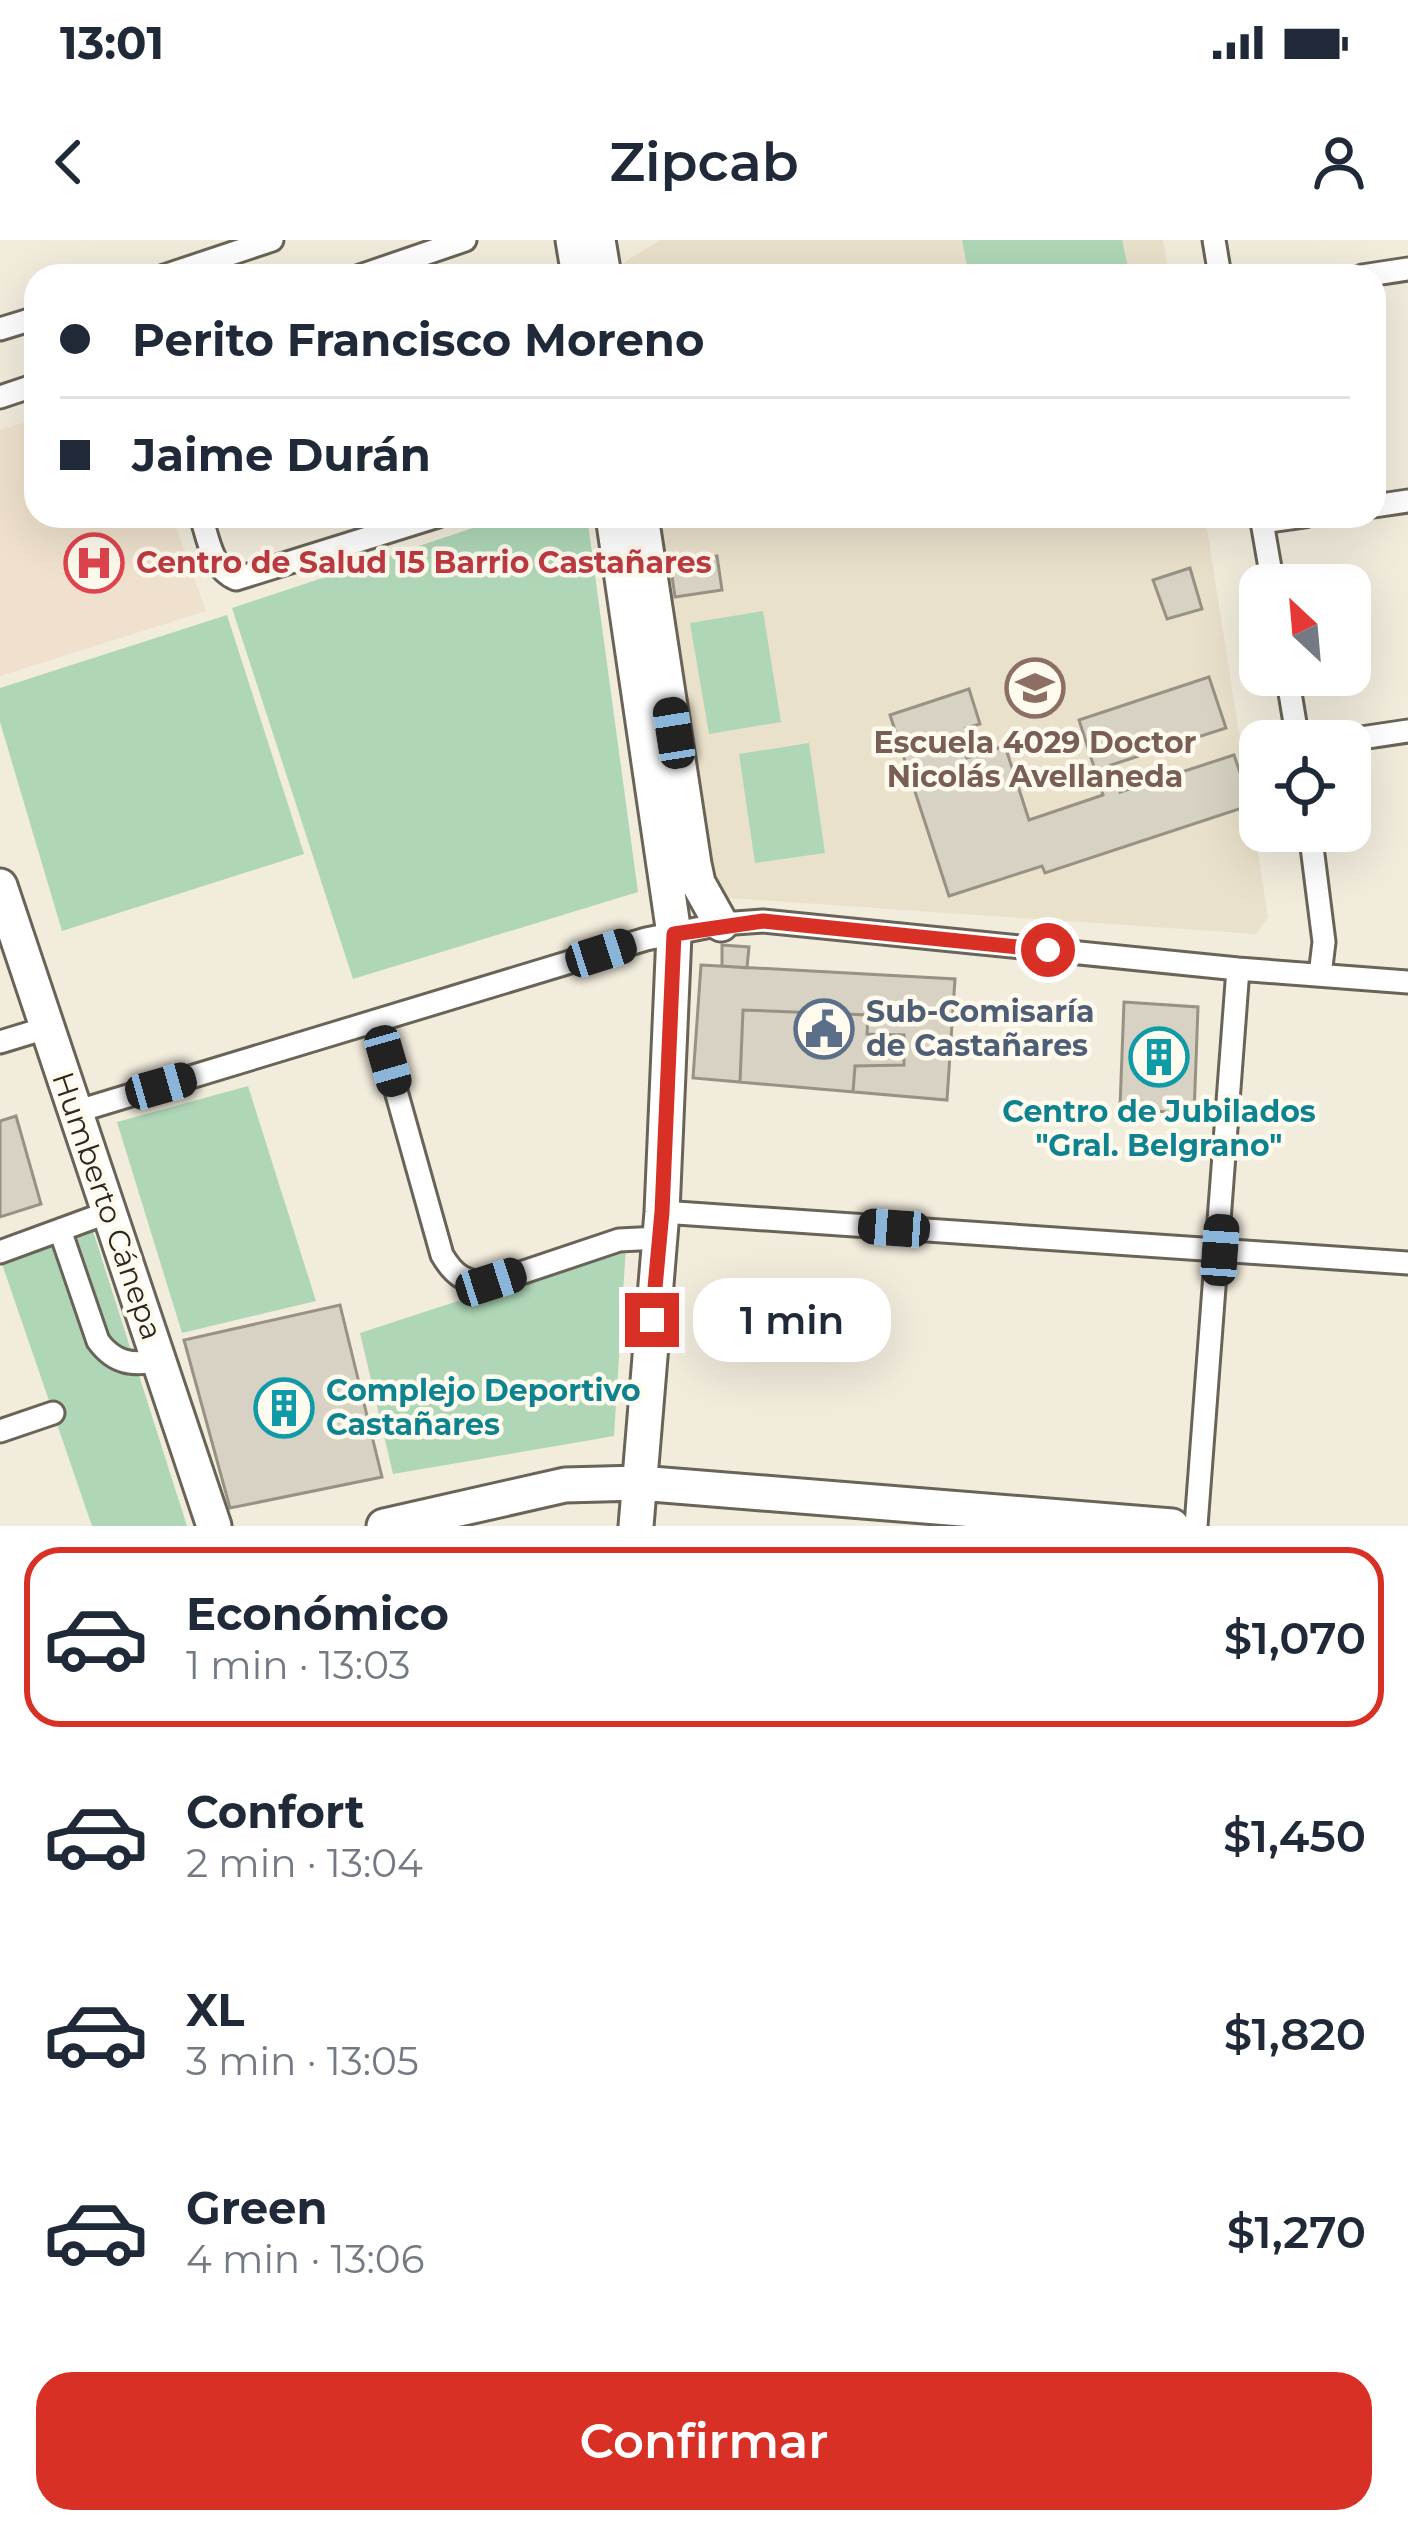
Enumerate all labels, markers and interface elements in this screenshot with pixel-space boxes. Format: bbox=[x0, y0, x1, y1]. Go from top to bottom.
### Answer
text: 13:01 bbox=[60, 15, 164, 70]
icon: back bbox=[36, 129, 102, 195]
text: Zipcab bbox=[609, 129, 799, 195]
icon: person bbox=[1306, 129, 1372, 195]
text: Perito Francisco Moreno bbox=[132, 312, 705, 367]
text: Jaime Durán bbox=[132, 427, 431, 482]
hospital icon: Centro de Salud 15 Barrio Castañares bbox=[63, 532, 125, 594]
place label: Centro de Salud 15 Barrio Castañares bbox=[136, 544, 712, 581]
north arrow bbox=[1239, 564, 1371, 696]
map controls bbox=[1239, 564, 1371, 852]
school or university icon: Escuela 4029 Doctor Nicolás Avellaneda bbox=[1004, 657, 1066, 719]
car bbox=[651, 695, 697, 771]
button: locate bbox=[1239, 720, 1371, 852]
place label: Escuela 4029 Doctor Nicolás Avellaneda bbox=[873, 724, 1197, 795]
route start bbox=[1021, 923, 1075, 977]
car bbox=[561, 925, 641, 981]
place label: Sub-Comisaría de Castañares bbox=[866, 993, 1095, 1064]
public building icon: Sub-Comisaría de Castañares bbox=[793, 998, 855, 1060]
car bbox=[361, 1021, 415, 1101]
building icon: Centro de Jubilados "Gral. Belgrano" bbox=[1128, 1026, 1190, 1088]
car bbox=[121, 1059, 201, 1113]
street label: Humberto Cánepa bbox=[44, 1067, 171, 1345]
place label: Centro de Jubilados "Gral. Belgrano" bbox=[1002, 1093, 1316, 1164]
car bbox=[857, 1208, 931, 1248]
car bbox=[1200, 1213, 1240, 1287]
car bbox=[451, 1254, 531, 1310]
callout: 1 min bbox=[694, 1278, 892, 1362]
route end bbox=[625, 1293, 679, 1347]
text: 1 min bbox=[740, 1296, 844, 1344]
place label: Complejo Deportivo Castañares bbox=[326, 1372, 641, 1443]
building icon: Complejo Deportivo Castañares bbox=[253, 1377, 315, 1439]
icon: car bbox=[42, 1583, 150, 1691]
text: Económico bbox=[186, 1586, 449, 1641]
text: $1,070 bbox=[1224, 1610, 1366, 1665]
text: 1 min · 13:03 bbox=[186, 1641, 411, 1689]
icon: car bbox=[42, 1781, 150, 1889]
text: Confort bbox=[186, 1784, 365, 1839]
text: $1,450 bbox=[1223, 1808, 1366, 1863]
text: 2 min · 13:04 bbox=[186, 1839, 423, 1887]
icon: car bbox=[42, 1979, 150, 2087]
text: XL bbox=[186, 1982, 244, 2037]
text: $1,820 bbox=[1224, 2006, 1366, 2061]
text: 3 min · 13:05 bbox=[186, 2037, 419, 2085]
icon: car bbox=[42, 2177, 150, 2285]
text: Green bbox=[186, 2180, 328, 2235]
text: $1,270 bbox=[1227, 2204, 1366, 2259]
text: 4 min · 13:06 bbox=[186, 2235, 424, 2283]
button: Confirmar bbox=[36, 2372, 1372, 2510]

